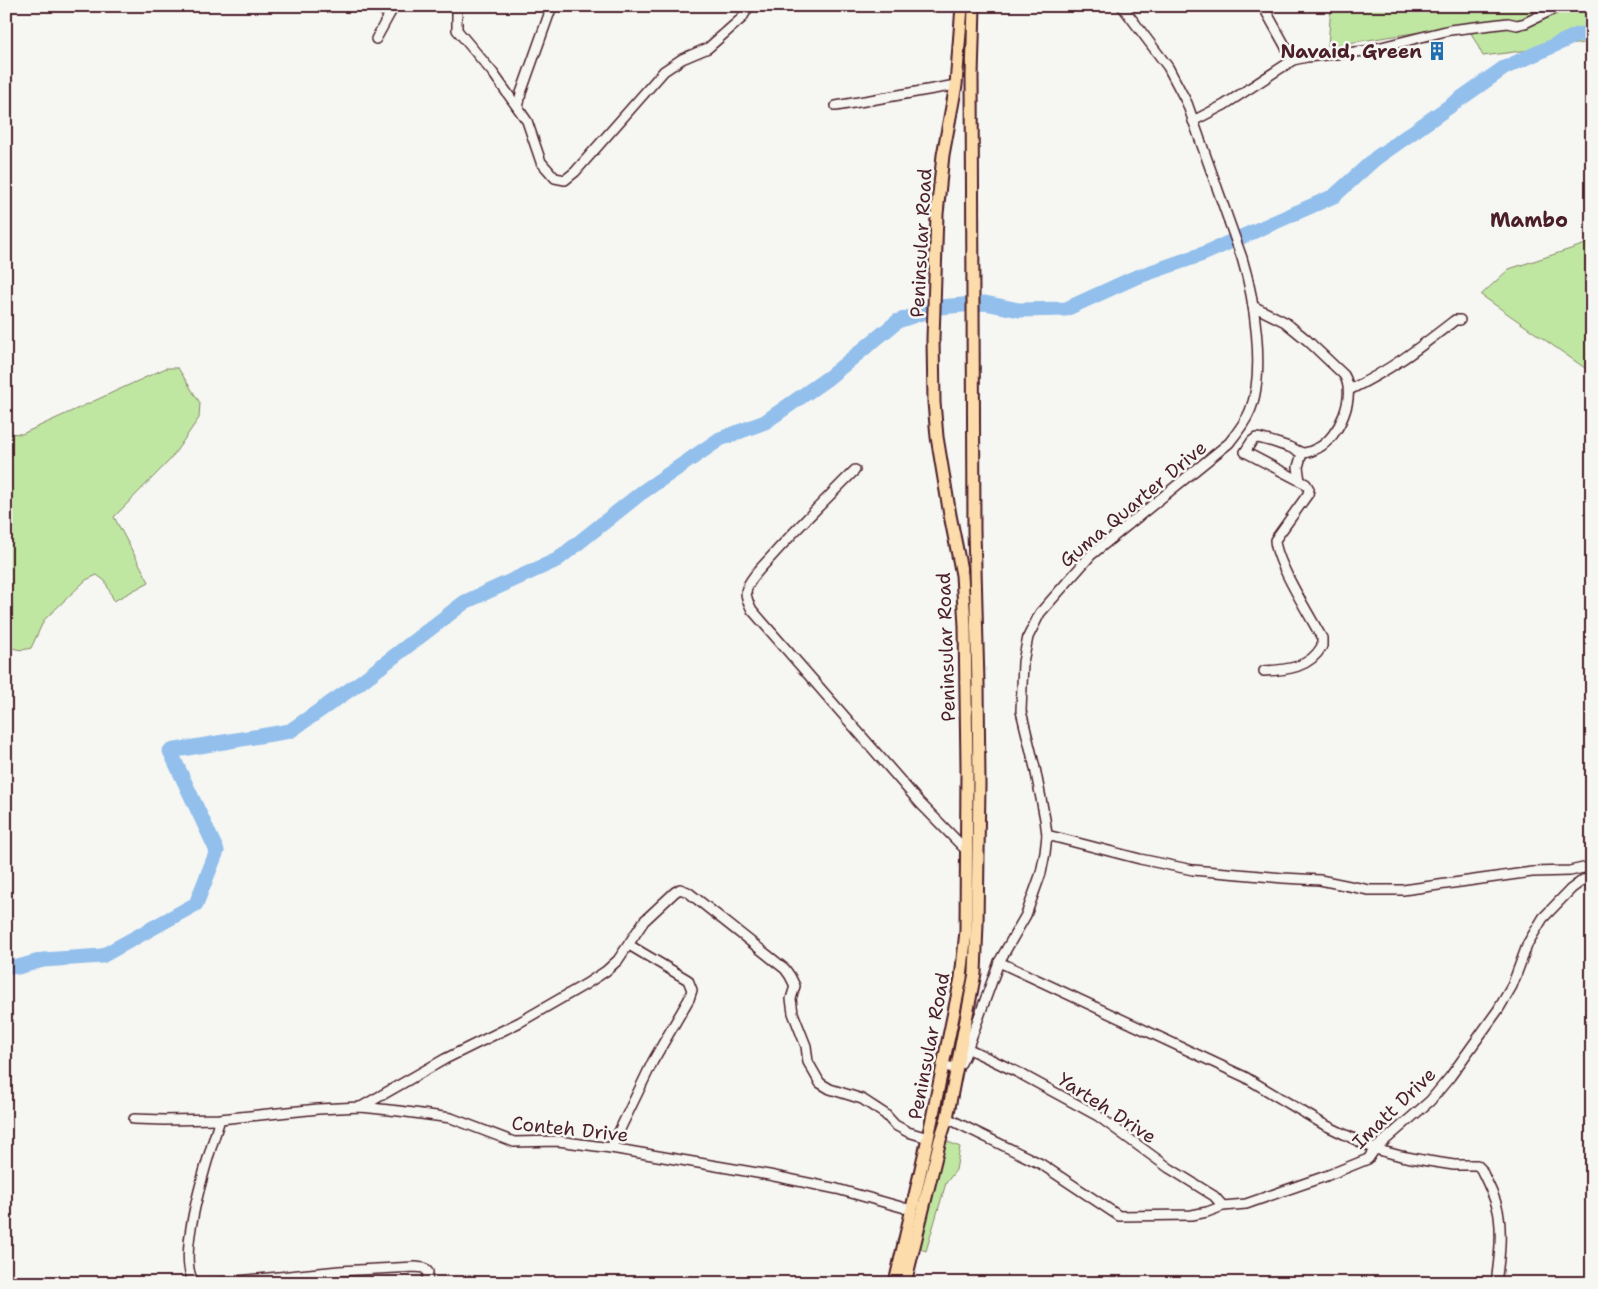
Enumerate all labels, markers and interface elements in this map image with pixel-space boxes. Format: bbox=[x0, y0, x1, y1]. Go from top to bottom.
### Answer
place label: Navaid, Green bbox=[1280, 39, 1422, 64]
building icon: Navaid, Green bbox=[1426, 40, 1448, 62]
street label: Peninsular Road bbox=[905, 168, 937, 318]
district label: Mambo bbox=[1490, 207, 1568, 233]
street label: Guma Quarter Drive bbox=[1054, 435, 1212, 573]
street label: Peninsular Road bbox=[931, 572, 961, 722]
street label: Peninsular Road bbox=[902, 970, 956, 1122]
street label: Imatt Drive bbox=[1347, 1062, 1441, 1154]
street label: Yarteh Drive bbox=[1053, 1067, 1161, 1149]
street label: Conteh Drive bbox=[510, 1110, 630, 1148]

